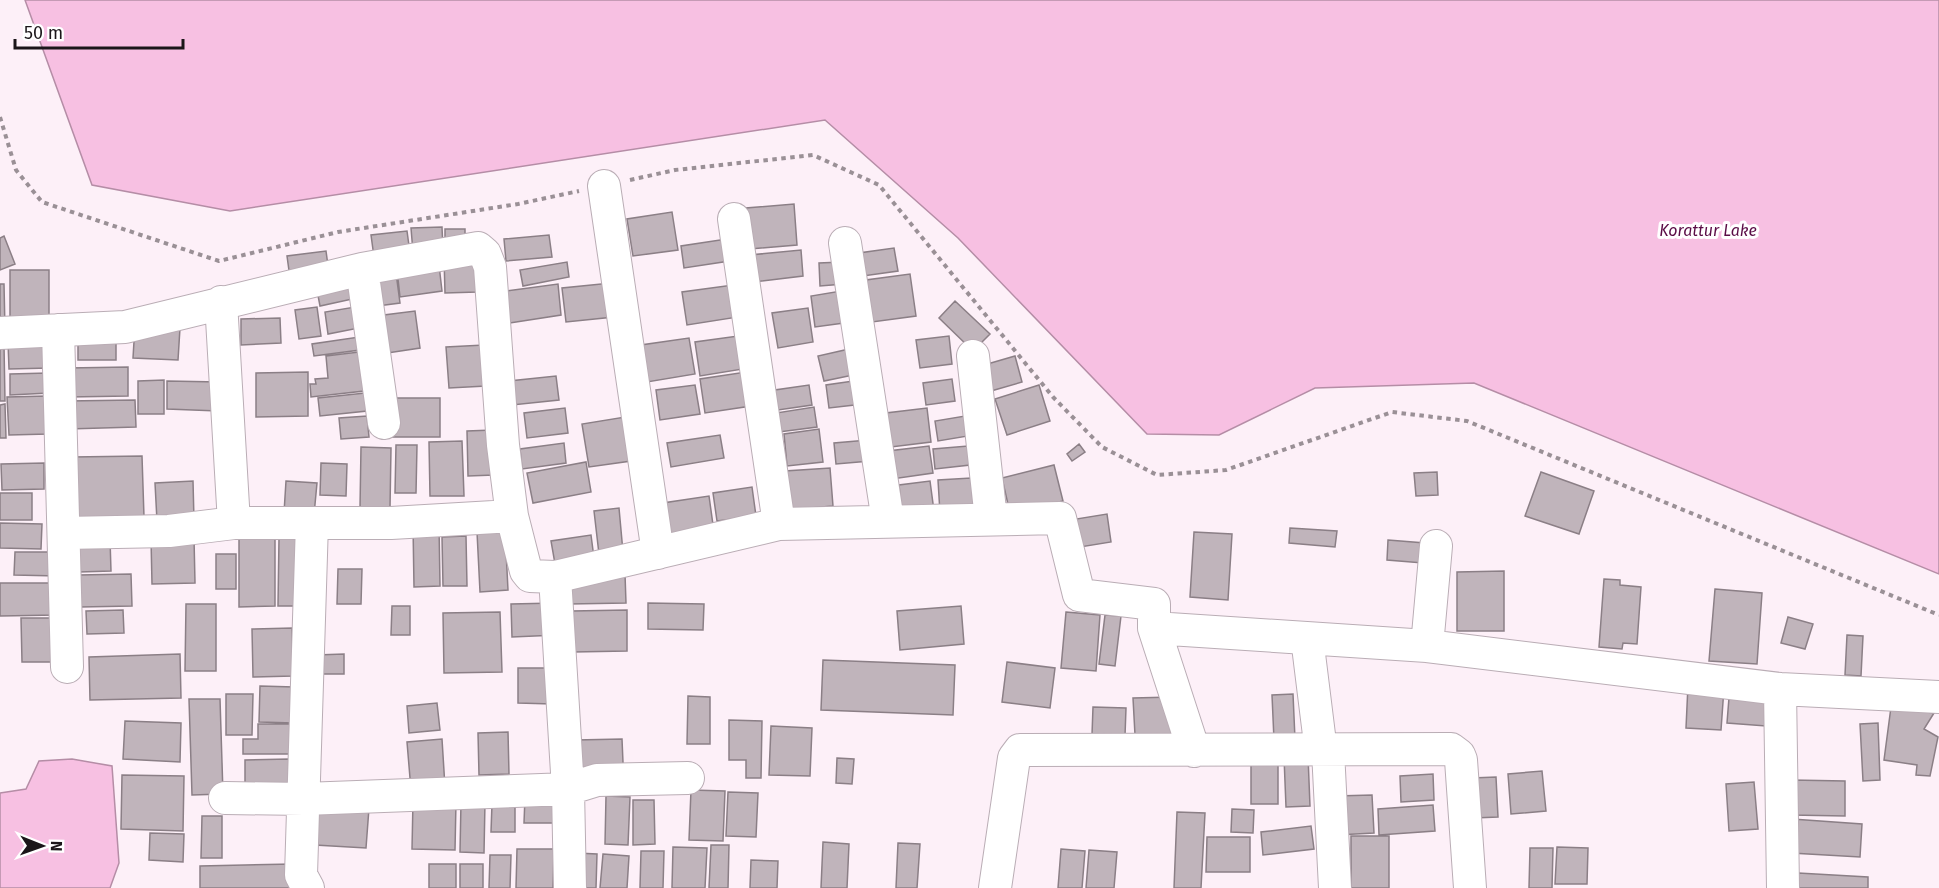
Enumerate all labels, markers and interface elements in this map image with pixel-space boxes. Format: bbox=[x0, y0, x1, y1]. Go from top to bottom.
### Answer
scale bar bbox=[15, 12, 183, 50]
text: 50 m bbox=[24, 22, 63, 44]
water label: Korattur Lake bbox=[1659, 221, 1757, 240]
north arrow bbox=[12, 816, 72, 876]
text: N bbox=[47, 841, 66, 852]

